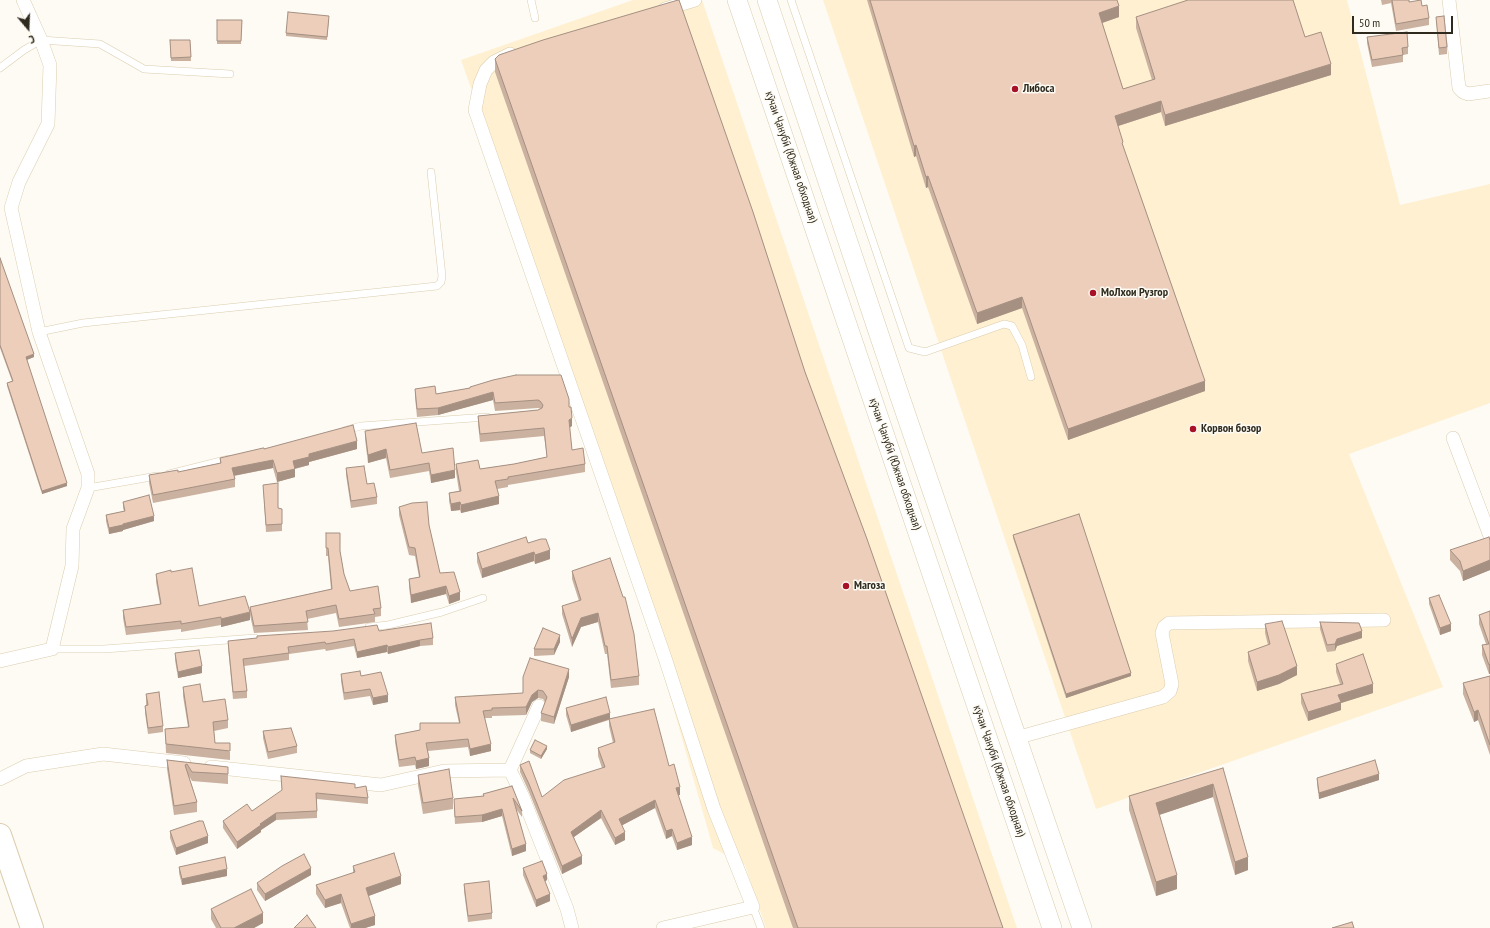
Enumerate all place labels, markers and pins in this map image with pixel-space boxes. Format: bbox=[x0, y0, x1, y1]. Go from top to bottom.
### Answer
place label: Либоса bbox=[1023, 82, 1054, 96]
marker: Либоса bbox=[1010, 84, 1020, 94]
place label: МоЛхои Рузгор bbox=[1101, 286, 1168, 300]
marker: МоЛхои Рузгор bbox=[1088, 288, 1098, 298]
place label: Корвон бозор bbox=[1201, 422, 1261, 436]
marker: Корвон бозор bbox=[1188, 424, 1198, 434]
place label: Магоза bbox=[854, 579, 885, 593]
marker: Магоза bbox=[841, 581, 851, 591]

